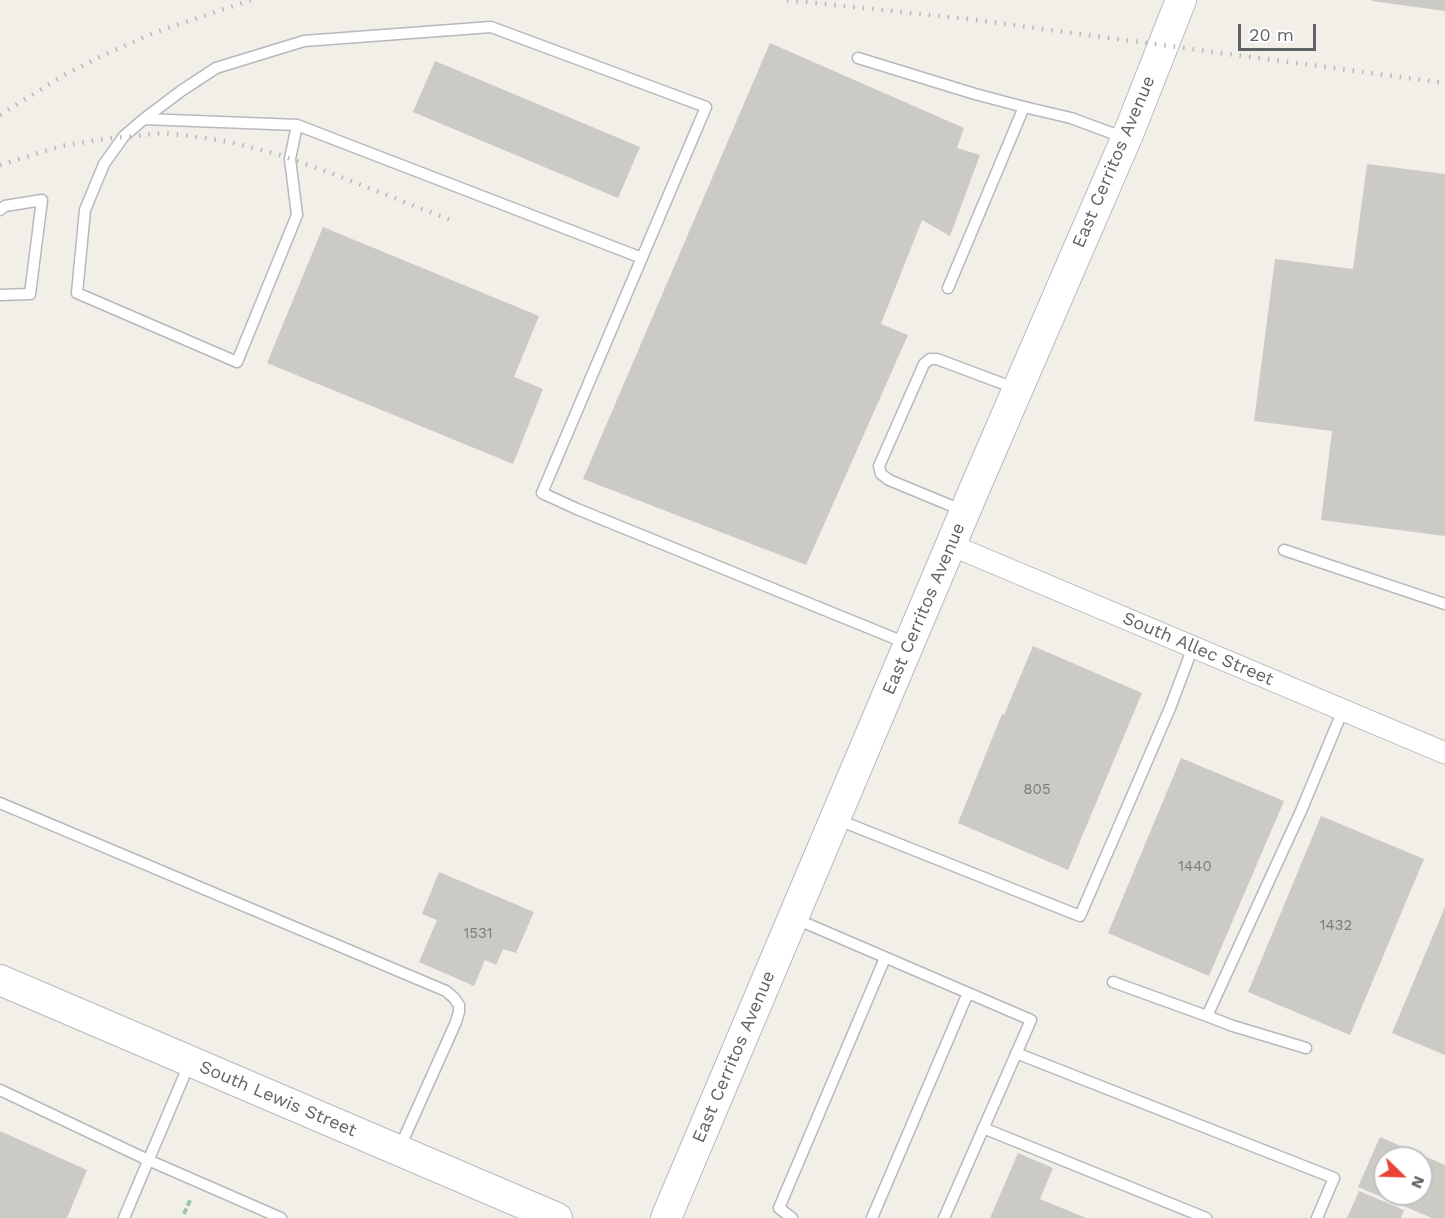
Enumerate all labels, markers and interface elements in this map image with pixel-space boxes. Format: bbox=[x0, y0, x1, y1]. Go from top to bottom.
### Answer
scale bar bbox=[1241, 12, 1319, 50]
text: 20 m bbox=[1249, 24, 1294, 45]
street label: East Cerritos Avenue bbox=[1068, 73, 1160, 251]
street label: East Cerritos Avenue bbox=[878, 520, 970, 698]
street label: South Allec Street bbox=[1119, 607, 1277, 691]
house number: 805 bbox=[1023, 781, 1051, 799]
house number: 1440 bbox=[1178, 858, 1212, 876]
house number: 1432 bbox=[1320, 917, 1352, 935]
house number: 1531 bbox=[463, 925, 493, 943]
street label: East Cerritos Avenue bbox=[688, 968, 780, 1146]
street label: South Lewis Street bbox=[196, 1056, 360, 1142]
north arrow bbox=[1373, 1146, 1433, 1206]
text: N bbox=[1407, 1173, 1429, 1192]

